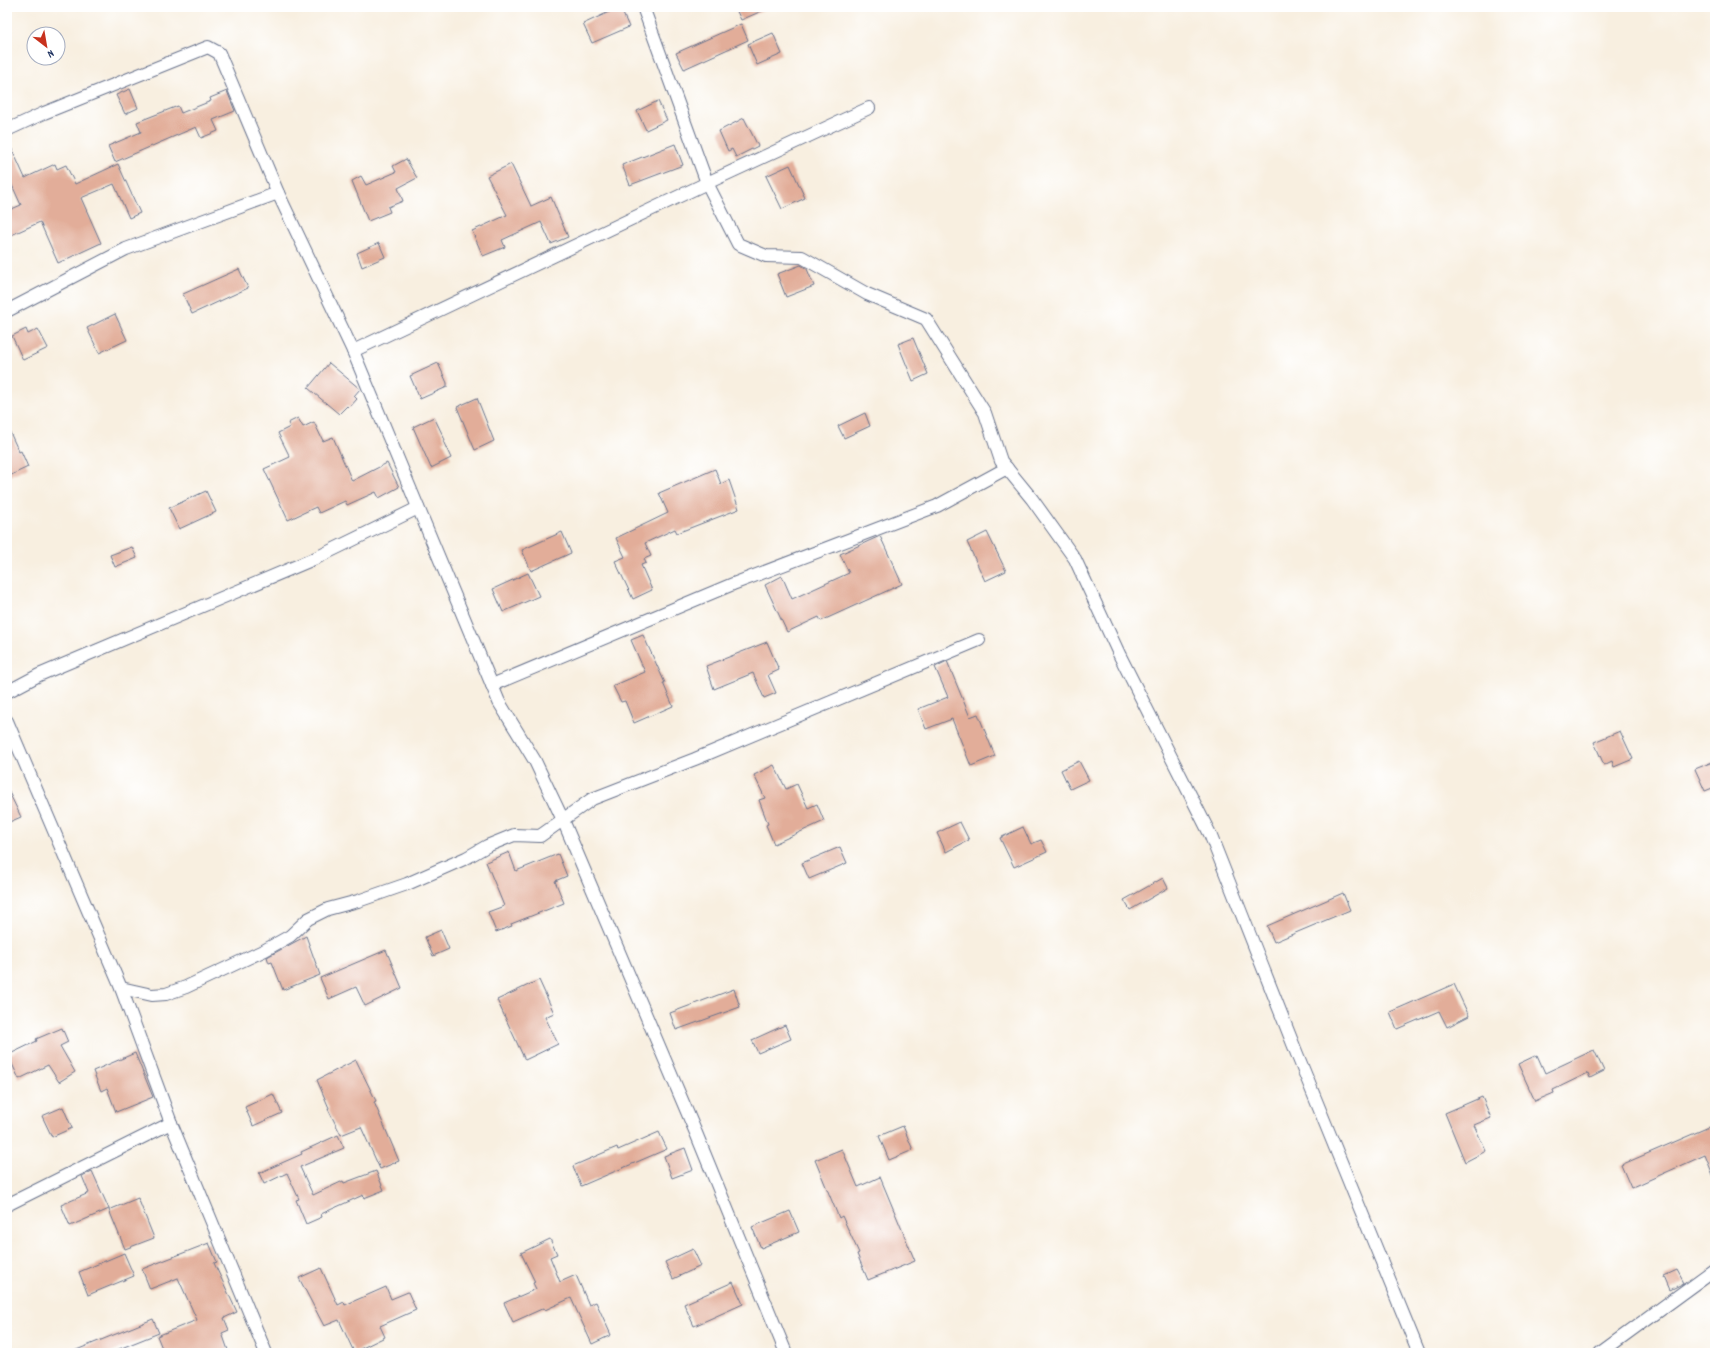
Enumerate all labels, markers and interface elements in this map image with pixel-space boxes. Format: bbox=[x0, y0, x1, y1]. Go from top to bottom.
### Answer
north arrow bbox=[26, 26, 66, 66]
text: N bbox=[43, 45, 57, 61]

